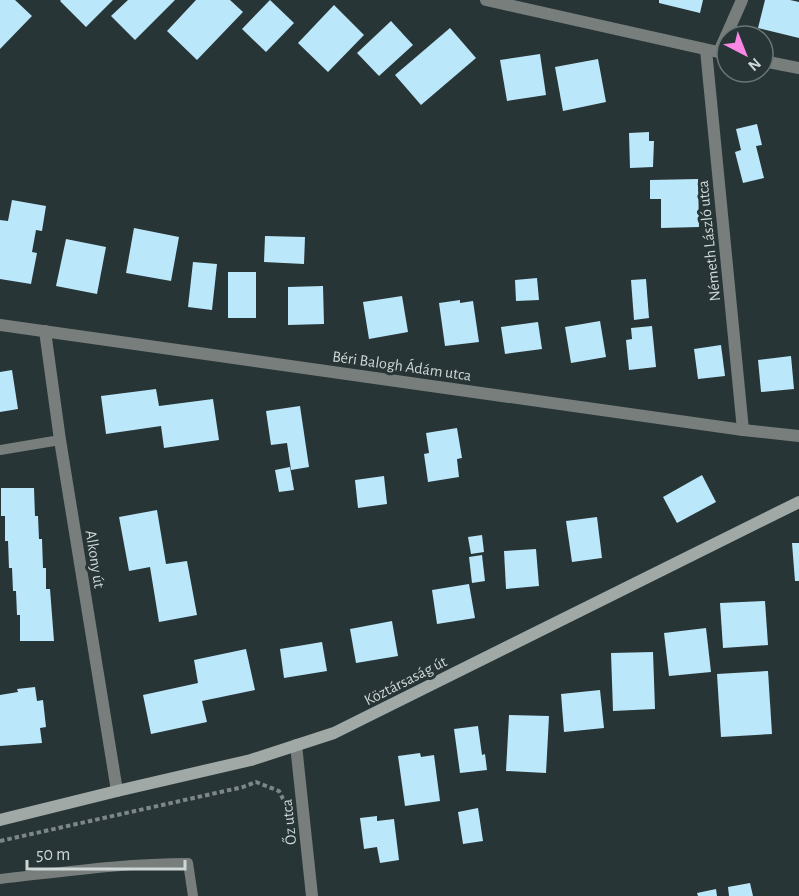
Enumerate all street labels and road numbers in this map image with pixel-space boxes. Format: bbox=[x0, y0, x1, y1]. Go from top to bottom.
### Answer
street label: Németh László utca bbox=[695, 180, 723, 302]
street label: Béri Balogh Ádám utca bbox=[331, 346, 473, 384]
street label: Alkony út bbox=[82, 529, 107, 590]
street label: Köztársaság út bbox=[362, 653, 449, 709]
street label: Őz utca bbox=[277, 798, 299, 846]

